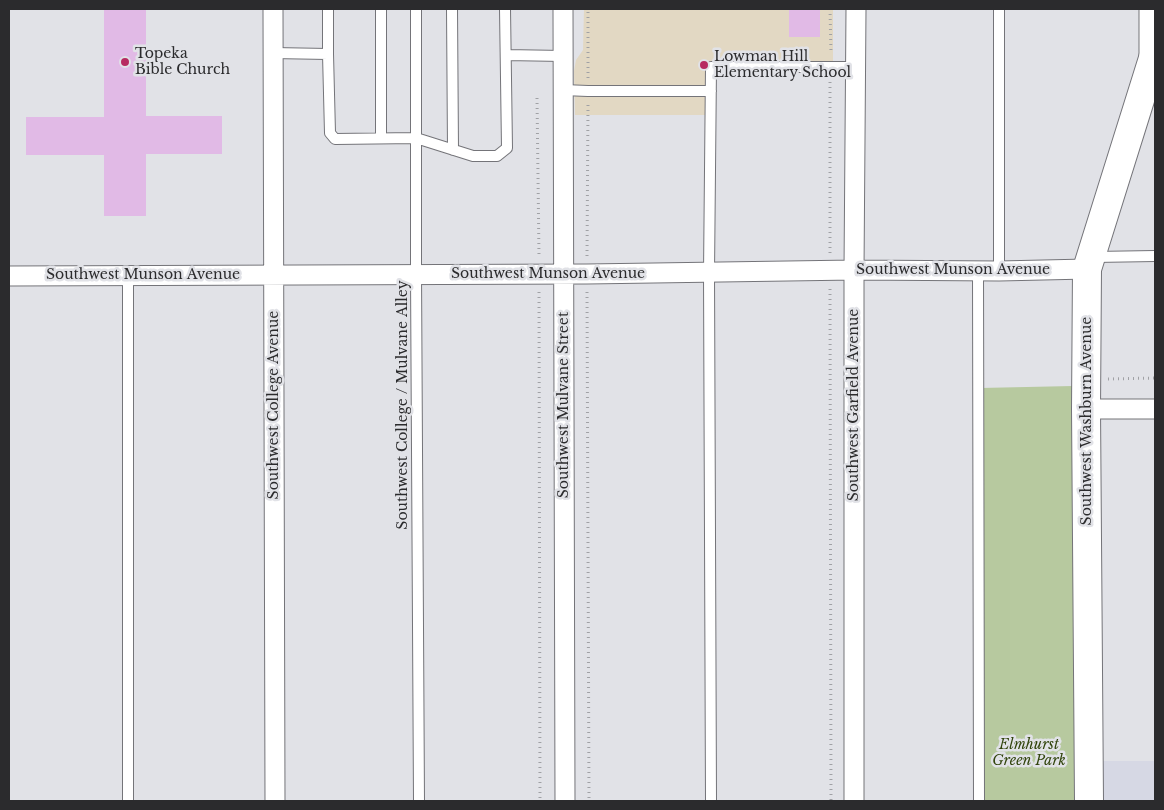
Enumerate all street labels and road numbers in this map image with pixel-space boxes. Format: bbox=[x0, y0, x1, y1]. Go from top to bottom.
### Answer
street label: Southwest Munson Avenue bbox=[856, 262, 1050, 278]
street label: Southwest Munson Avenue bbox=[451, 266, 645, 282]
street label: Southwest Munson Avenue bbox=[46, 267, 240, 283]
street label: Southwest College / Mulvane Alley bbox=[395, 280, 411, 530]
street label: Southwest Garfield Avenue bbox=[846, 309, 862, 501]
street label: Southwest College Avenue bbox=[266, 311, 282, 499]
street label: Southwest Mulvane Street bbox=[556, 312, 572, 498]
street label: Southwest Washburn Avenue bbox=[1079, 317, 1095, 525]

